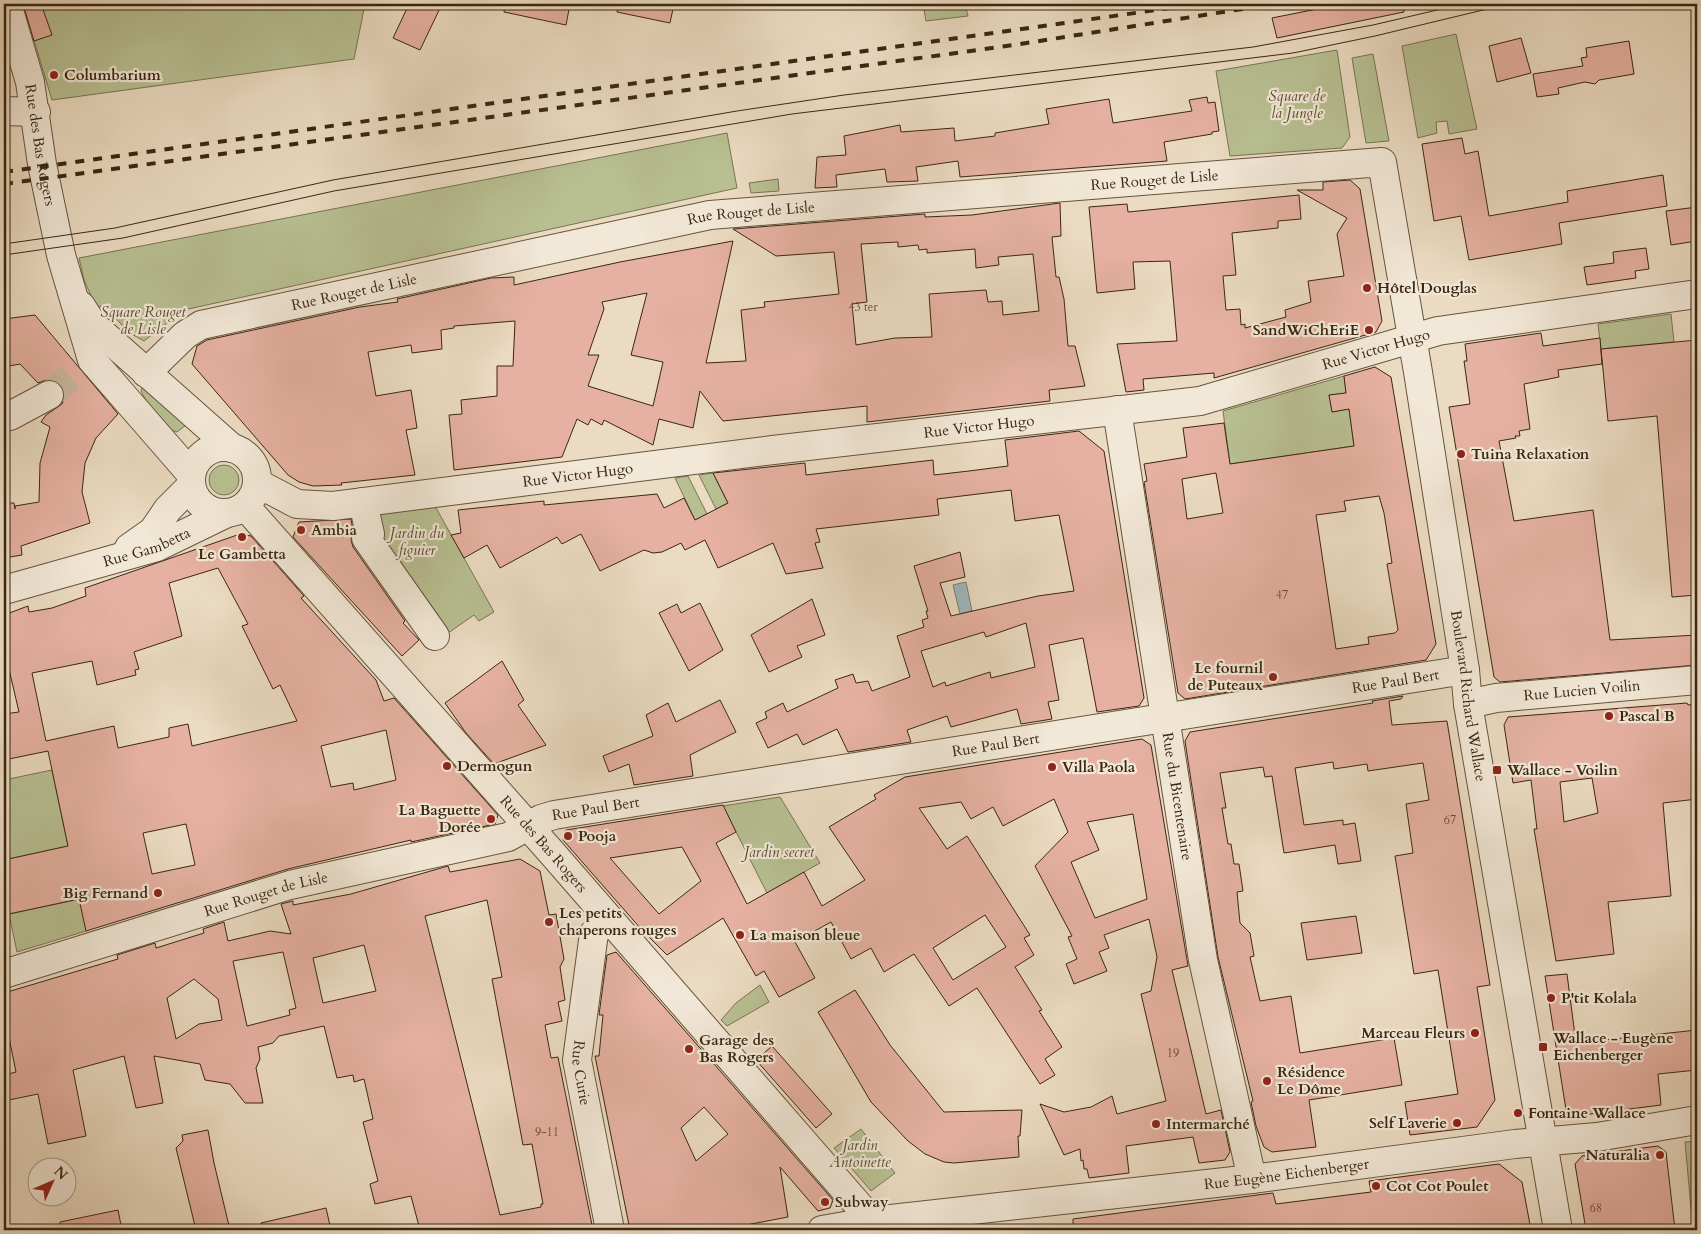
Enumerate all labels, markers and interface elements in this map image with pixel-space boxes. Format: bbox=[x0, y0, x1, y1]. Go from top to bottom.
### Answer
place label: Columbarium bbox=[64, 65, 161, 85]
marker: Columbarium bbox=[48, 69, 60, 81]
street label: Rue des Bas Rogers bbox=[20, 83, 60, 208]
park label: Square de la Jungle bbox=[1269, 86, 1326, 123]
street label: Rue Rouget de Lisle bbox=[1090, 165, 1219, 195]
street label: Rue Rouget de Lisle bbox=[685, 197, 816, 230]
street label: Rue Rouget de Lisle bbox=[289, 269, 419, 315]
place label: Hôtel Douglas bbox=[1377, 278, 1477, 298]
marker: Hôtel Douglas bbox=[1361, 282, 1373, 294]
house number: 43 ter bbox=[848, 299, 878, 315]
park label: Square Rouget de Lisle bbox=[100, 302, 186, 339]
place label: SandWiChEriE bbox=[1253, 320, 1359, 340]
street label: Rue Victor Hugo bbox=[1320, 324, 1432, 375]
marker: SandWiChEriE bbox=[1363, 324, 1375, 336]
street label: Rue Victor Hugo bbox=[922, 410, 1035, 443]
place label: Tuina Relaxation bbox=[1471, 444, 1590, 464]
marker: Tuina Relaxation bbox=[1455, 448, 1467, 460]
street label: Rue Victor Hugo bbox=[521, 458, 634, 492]
place label: Ambia bbox=[311, 520, 357, 540]
street label: Rue Gambetta bbox=[101, 522, 194, 572]
park label: Jardin du figuier bbox=[386, 523, 444, 560]
marker: Ambia bbox=[295, 524, 307, 536]
marker: Le Gambetta bbox=[236, 531, 248, 543]
place label: Le Gambetta bbox=[198, 544, 287, 564]
house number: 47 bbox=[1276, 587, 1288, 603]
street label: Boulevard Richard Wallace bbox=[1446, 609, 1491, 783]
place label: Le fournil de Puteaux bbox=[1188, 658, 1264, 695]
street label: Rue Paul Bert bbox=[1350, 664, 1441, 698]
marker: Le fournil de Puteaux bbox=[1267, 671, 1279, 683]
street label: Rue Lucien Voilin bbox=[1523, 675, 1642, 705]
place label: Pascal B bbox=[1619, 706, 1675, 726]
marker: Pascal B bbox=[1603, 710, 1615, 722]
street label: Rue Paul Bert bbox=[950, 728, 1041, 762]
street label: Rue du Bicentenaire bbox=[1158, 731, 1197, 862]
place label: Dermogun bbox=[457, 756, 533, 776]
place label: Villa Paola bbox=[1062, 757, 1136, 777]
marker: Dermogun bbox=[441, 760, 453, 772]
place label: Wallace - Voilin bbox=[1506, 760, 1618, 780]
marker: Villa Paola bbox=[1046, 761, 1058, 773]
marker: Wallace - Voilin bbox=[1491, 764, 1503, 776]
street label: Rue des Bas Rogers bbox=[495, 791, 592, 897]
street label: Rue Paul Bert bbox=[550, 792, 641, 825]
place label: La Baguette Dorée bbox=[399, 800, 481, 837]
house number: 67 bbox=[1444, 812, 1456, 828]
marker: La Baguette Dorée bbox=[485, 813, 497, 825]
place label: Pooja bbox=[578, 826, 617, 846]
marker: Pooja bbox=[562, 830, 574, 842]
park label: Jardin secret bbox=[740, 842, 815, 862]
street label: Rue Rouget de Lisle bbox=[202, 867, 330, 921]
place label: Big Fernand bbox=[63, 883, 148, 903]
marker: Big Fernand bbox=[152, 887, 164, 899]
place label: Les petits chaperons rouges bbox=[559, 903, 677, 940]
marker: Les petits chaperons rouges bbox=[543, 916, 555, 928]
place label: La maison bleue bbox=[750, 925, 860, 945]
marker: La maison bleue bbox=[734, 929, 746, 941]
place label: P'tit Kolala bbox=[1561, 988, 1638, 1008]
marker: P'tit Kolala bbox=[1545, 992, 1557, 1004]
place label: Marceau Fleurs bbox=[1361, 1023, 1465, 1043]
marker: Marceau Fleurs bbox=[1469, 1027, 1481, 1039]
place label: Wallace - Eugène Eichenberger bbox=[1552, 1028, 1674, 1065]
place label: Garage des Bas Rogers bbox=[699, 1030, 774, 1067]
street label: Rue Curie bbox=[567, 1039, 596, 1107]
marker: Wallace - Eugène Eichenberger bbox=[1537, 1041, 1549, 1053]
marker: Garage des Bas Rogers bbox=[683, 1043, 695, 1055]
house number: 19 bbox=[1167, 1045, 1179, 1061]
place label: Résidence Le Dôme bbox=[1277, 1062, 1345, 1099]
marker: Résidence Le Dôme bbox=[1261, 1075, 1273, 1087]
place label: Fontaine Wallace bbox=[1528, 1103, 1646, 1123]
marker: Fontaine Wallace bbox=[1512, 1107, 1524, 1119]
place label: Self Laverie bbox=[1369, 1113, 1447, 1133]
place label: Intermarché bbox=[1166, 1114, 1250, 1134]
marker: Self Laverie bbox=[1451, 1117, 1463, 1129]
marker: Intermarché bbox=[1150, 1118, 1162, 1130]
house number: 9-11 bbox=[535, 1124, 559, 1140]
park label: Jardin Antoinette bbox=[828, 1135, 891, 1172]
place label: Naturalia bbox=[1585, 1145, 1651, 1165]
marker: Naturalia bbox=[1654, 1149, 1666, 1161]
street label: Rue Eugène Eichenberger bbox=[1203, 1153, 1371, 1194]
north arrow bbox=[28, 1156, 78, 1206]
text: N bbox=[50, 1162, 72, 1184]
place label: Cot Cot Poulet bbox=[1386, 1176, 1489, 1196]
marker: Cot Cot Poulet bbox=[1370, 1180, 1382, 1192]
place label: Subway bbox=[835, 1192, 889, 1212]
marker: Subway bbox=[819, 1196, 831, 1208]
house number: 68 bbox=[1590, 1200, 1602, 1216]

